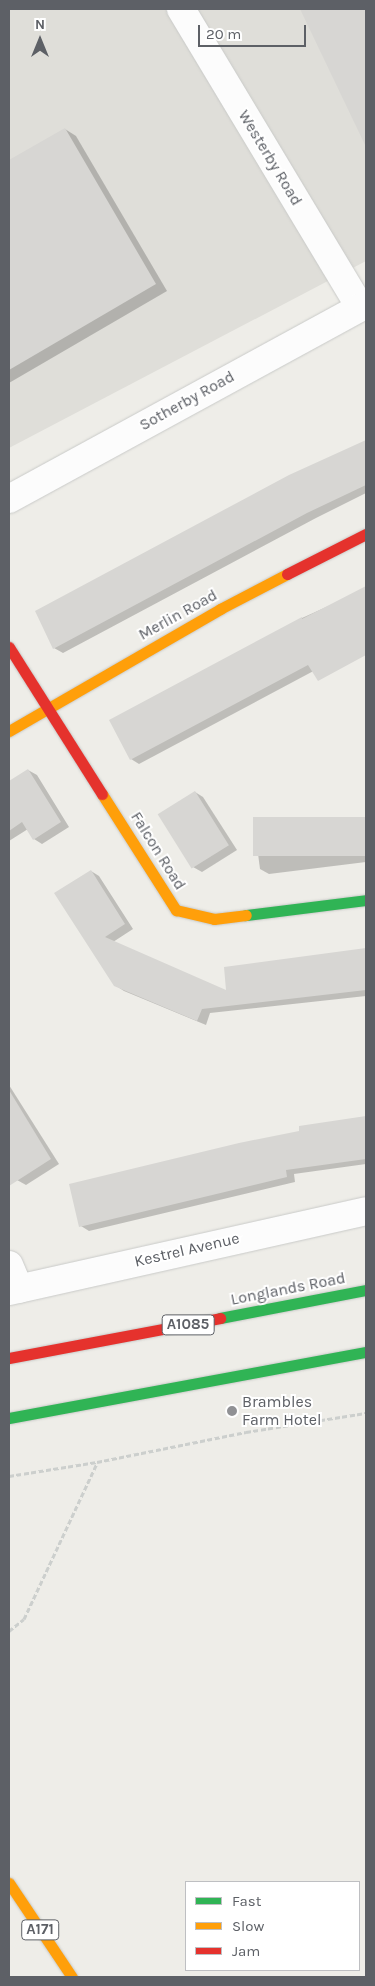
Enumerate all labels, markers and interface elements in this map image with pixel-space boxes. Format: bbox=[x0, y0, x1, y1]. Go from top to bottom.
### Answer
north arrow bbox=[15, 15, 65, 65]
scale bar bbox=[200, 15, 308, 47]
text: N bbox=[35, 16, 45, 33]
text: 20 m bbox=[206, 25, 241, 43]
street label: Westerby Road bbox=[234, 107, 306, 209]
street label: Sotherby Road bbox=[136, 367, 238, 435]
street label: Merlin Road bbox=[135, 585, 221, 645]
street label: Falcon Road bbox=[126, 808, 190, 894]
street label: Kestrel Avenue bbox=[133, 1229, 241, 1271]
street label: Longlands Road bbox=[229, 1268, 347, 1310]
road number: A1085 bbox=[160, 1312, 216, 1338]
place label: Brambles Farm Hotel bbox=[242, 1392, 322, 1430]
marker: Brambles Farm Hotel bbox=[226, 1405, 238, 1417]
legend bbox=[185, 1881, 360, 1971]
text: Fast bbox=[232, 1892, 261, 1910]
text: Slow bbox=[232, 1917, 264, 1935]
road number: A171 bbox=[20, 1918, 60, 1942]
text: Jam bbox=[232, 1942, 260, 1960]

